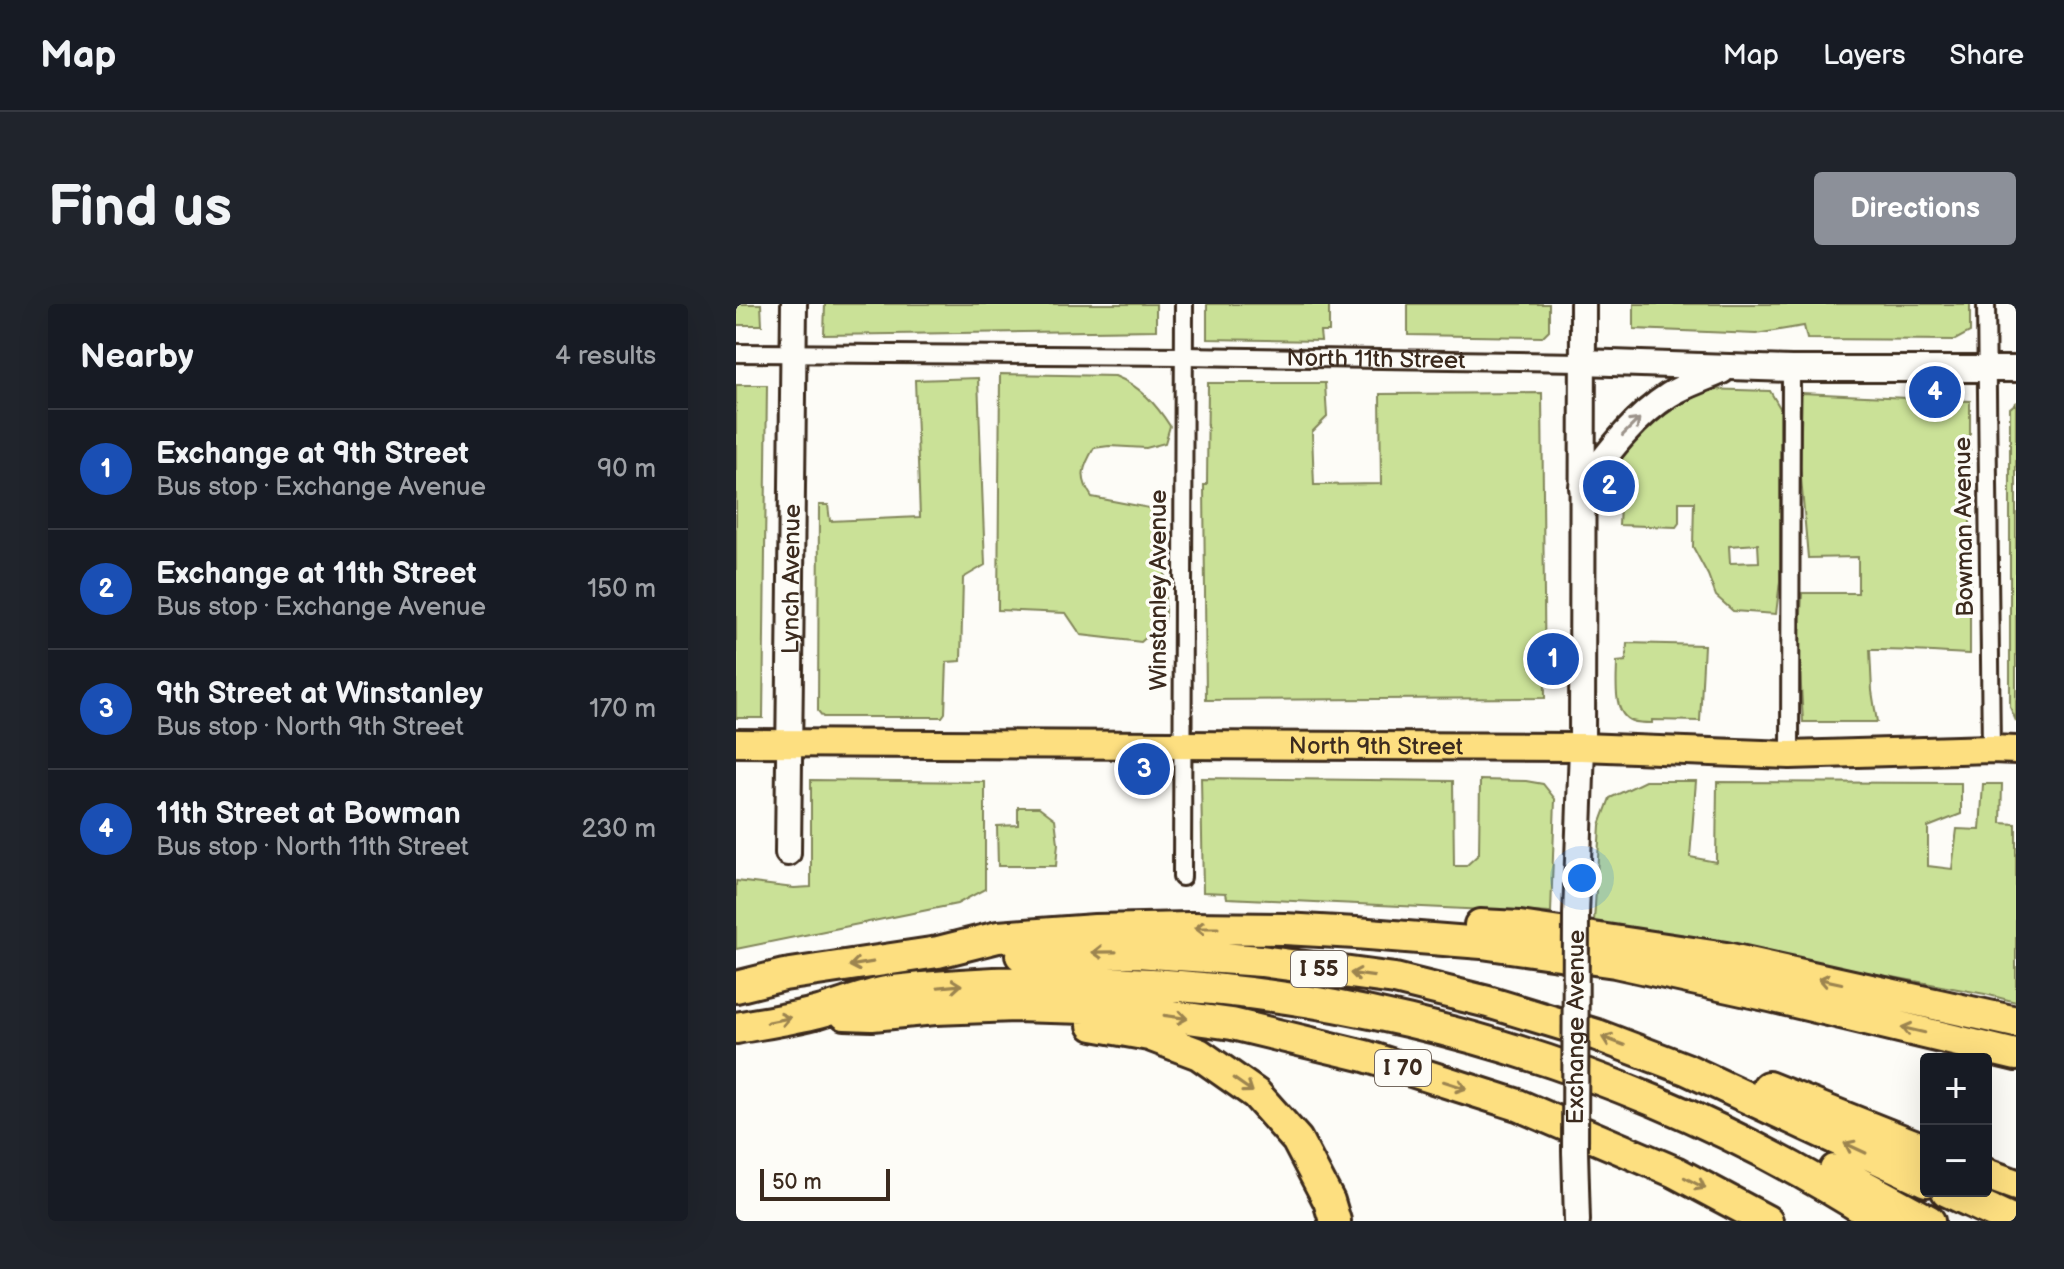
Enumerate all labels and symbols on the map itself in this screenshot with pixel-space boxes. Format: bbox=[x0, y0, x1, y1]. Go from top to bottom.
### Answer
street label: North 11th Street bbox=[1286, 343, 1466, 375]
pin: 4 bbox=[1909, 362, 1961, 422]
one-way arrow bbox=[1621, 418, 1640, 437]
street label: Bowman Avenue bbox=[1948, 437, 1980, 617]
pin: 2 bbox=[1583, 456, 1635, 516]
street label: Winstanley Avenue bbox=[1144, 489, 1173, 691]
street label: Lynch Avenue bbox=[776, 504, 806, 654]
pin: 1 bbox=[1527, 629, 1579, 689]
street label: North 9th Street bbox=[1289, 731, 1464, 761]
pin: 3 bbox=[1118, 739, 1170, 799]
your location bbox=[1562, 858, 1602, 898]
one-way arrow bbox=[1193, 920, 1220, 936]
street label: Exchange Avenue bbox=[1561, 930, 1590, 1124]
one-way arrow bbox=[1091, 945, 1118, 960]
road number: I 55 bbox=[1291, 951, 1347, 987]
one-way arrow bbox=[849, 957, 874, 972]
one-way arrow bbox=[1350, 967, 1376, 982]
one-way arrow bbox=[1818, 973, 1844, 988]
one-way arrow bbox=[936, 979, 963, 994]
one-way arrow bbox=[1163, 1010, 1188, 1025]
one-way arrow bbox=[765, 1012, 791, 1027]
one-way arrow bbox=[1901, 1022, 1926, 1037]
one-way arrow bbox=[1601, 1033, 1626, 1047]
road number: I 70 bbox=[1375, 1050, 1431, 1086]
one-way arrow bbox=[1231, 1077, 1253, 1093]
one-way arrow bbox=[1442, 1078, 1468, 1093]
one-way arrow bbox=[1844, 1140, 1868, 1155]
scale bar bbox=[760, 1165, 890, 1201]
one-way arrow bbox=[1683, 1176, 1707, 1192]

